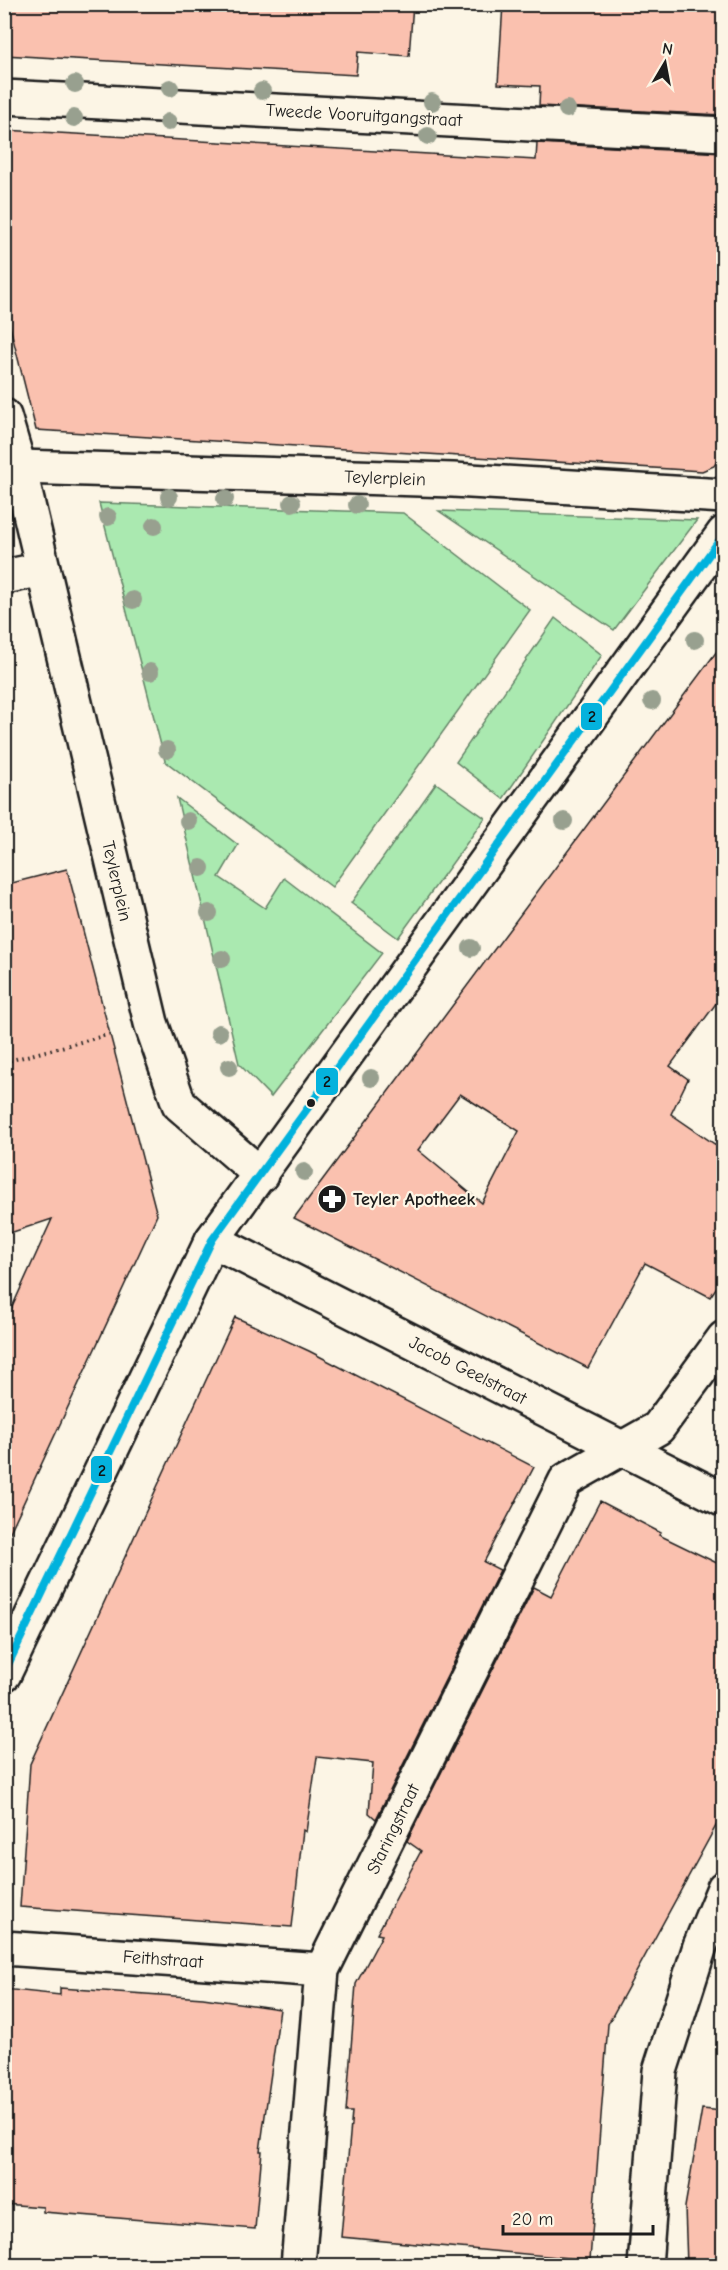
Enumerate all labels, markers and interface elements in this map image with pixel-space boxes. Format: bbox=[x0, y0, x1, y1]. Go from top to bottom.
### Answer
north arrow bbox=[635, 33, 695, 93]
text: N bbox=[661, 39, 674, 59]
street label: Tweede Vooruitgangstraat bbox=[265, 100, 464, 131]
street label: Teylerplein bbox=[344, 467, 426, 490]
line badge: 2 bbox=[580, 702, 603, 731]
text: 2 bbox=[588, 708, 596, 726]
street label: Teylerplein bbox=[97, 839, 136, 923]
line badge: 2 bbox=[315, 1067, 339, 1096]
text: 2 bbox=[323, 1073, 331, 1091]
unlabelled marker bbox=[305, 1097, 317, 1109]
pharmacy icon: Teyler Apotheek bbox=[316, 1183, 348, 1215]
place label: Teyler Apotheek bbox=[353, 1189, 475, 1210]
street label: Jacob Geelstraat bbox=[405, 1332, 531, 1410]
line badge: 2 bbox=[90, 1455, 113, 1484]
text: 2 bbox=[98, 1462, 106, 1480]
street label: Staringstraat bbox=[363, 1780, 425, 1878]
street label: Feithstraat bbox=[122, 1946, 205, 1973]
scale bar bbox=[503, 2198, 653, 2236]
text: 20 m bbox=[512, 2209, 553, 2230]

